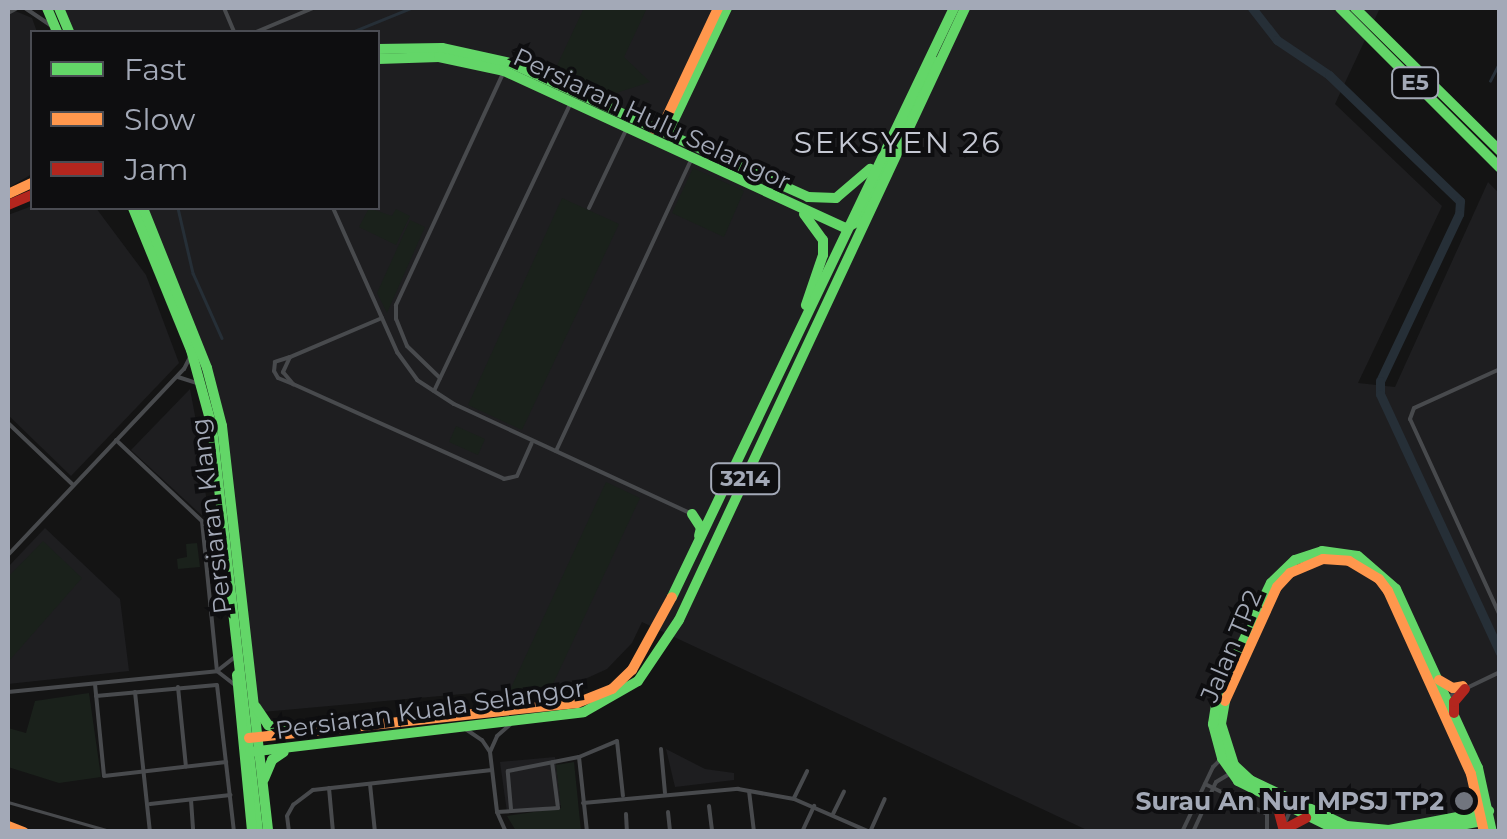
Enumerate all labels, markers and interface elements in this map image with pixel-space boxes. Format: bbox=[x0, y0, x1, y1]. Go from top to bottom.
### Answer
legend bbox=[30, 30, 380, 210]
street label: Persiaran Hulu Selangor bbox=[509, 41, 795, 197]
text: Fast bbox=[124, 51, 187, 88]
road number: E5 bbox=[1390, 66, 1440, 100]
text: Slow bbox=[124, 101, 195, 138]
district label: SEKSYEN 26 bbox=[794, 125, 1002, 161]
text: Jam bbox=[124, 151, 189, 188]
street label: Persiaran Klang bbox=[184, 416, 238, 616]
road number: 3214 bbox=[710, 462, 780, 496]
street label: Jalan TP2 bbox=[1194, 586, 1268, 706]
street label: Persiaran Kuala Selangor bbox=[273, 672, 587, 746]
place label: Surau An Nur MPSJ TP2 bbox=[1136, 786, 1444, 816]
marker: Surau An Nur MPSJ TP2 bbox=[1453, 790, 1475, 812]

